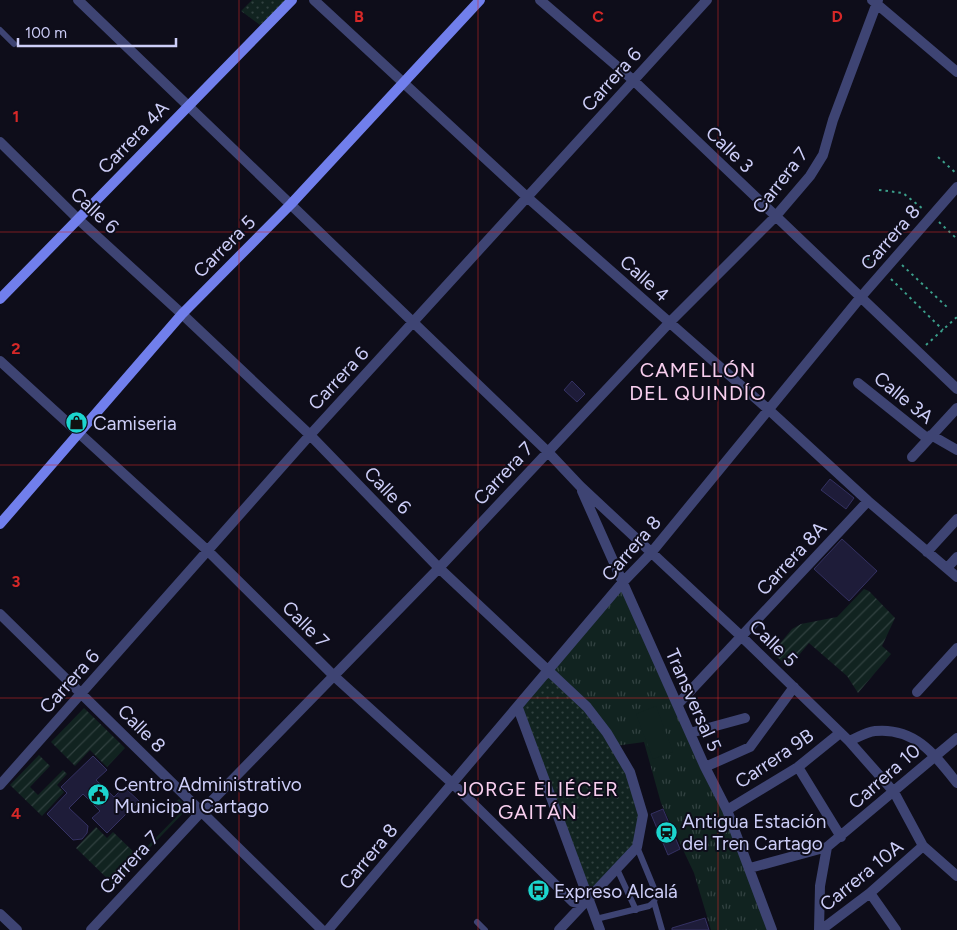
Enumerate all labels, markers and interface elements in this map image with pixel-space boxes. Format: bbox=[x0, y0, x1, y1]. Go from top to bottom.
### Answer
text: B bbox=[354, 7, 364, 26]
text: C bbox=[592, 7, 604, 26]
text: D bbox=[831, 7, 843, 26]
scale bar bbox=[18, 15, 175, 47]
text: 100 m bbox=[25, 24, 67, 42]
street label: Carrera 6 bbox=[577, 42, 646, 116]
street label: Carrera 4A bbox=[93, 96, 174, 178]
text: 1 bbox=[13, 107, 19, 126]
street label: Calle 3 bbox=[701, 121, 758, 177]
street label: Carrera 7 bbox=[747, 143, 813, 218]
street label: Calle 6 bbox=[66, 182, 124, 239]
street label: Carrera 8 bbox=[856, 200, 925, 275]
street label: Carrera 5 bbox=[189, 210, 260, 282]
street label: Calle 4 bbox=[615, 250, 674, 307]
text: 2 bbox=[11, 339, 21, 358]
street label: Carrera 6 bbox=[303, 342, 374, 415]
district label: CAMELLÓN DEL QUINDÍO bbox=[629, 358, 767, 405]
street label: Calle 3A bbox=[869, 366, 938, 428]
shop icon: Camiseria bbox=[65, 411, 89, 435]
place label: Camiseria bbox=[93, 412, 177, 435]
street label: Carrera 7 bbox=[468, 437, 538, 510]
street label: Calle 6 bbox=[359, 462, 416, 519]
street label: Carrera 8 bbox=[597, 511, 666, 586]
street label: Carrera 8A bbox=[752, 517, 831, 600]
text: 3 bbox=[12, 572, 21, 591]
street label: Calle 7 bbox=[277, 596, 334, 653]
street label: Calle 5 bbox=[745, 615, 802, 672]
street label: Carrera 6 bbox=[35, 644, 104, 718]
street label: Transversal 5 bbox=[661, 645, 726, 755]
street label: Calle 8 bbox=[113, 700, 170, 757]
street label: Carrera 9B bbox=[731, 724, 818, 793]
street label: Carrera 10 bbox=[844, 739, 925, 814]
place label: Centro Administrativo Municipal Cartago bbox=[114, 773, 302, 818]
district label: JORGE ELIÉCER GAITÁN bbox=[457, 777, 619, 824]
public building icon: Centro Administrativo Municipal Cartago bbox=[86, 783, 110, 807]
text: 4 bbox=[11, 804, 21, 823]
place label: Antigua Estación del Tren Cartago bbox=[682, 810, 826, 855]
street label: Carrera 8 bbox=[334, 819, 403, 894]
station icon: Antigua Estación del Tren Cartago bbox=[654, 820, 678, 844]
street label: Carrera 7 bbox=[94, 826, 164, 899]
street label: Carrera 10A bbox=[815, 835, 908, 916]
bus stop icon: Expreso Alcalá bbox=[526, 879, 550, 903]
place label: Expreso Alcalá bbox=[554, 880, 678, 903]

